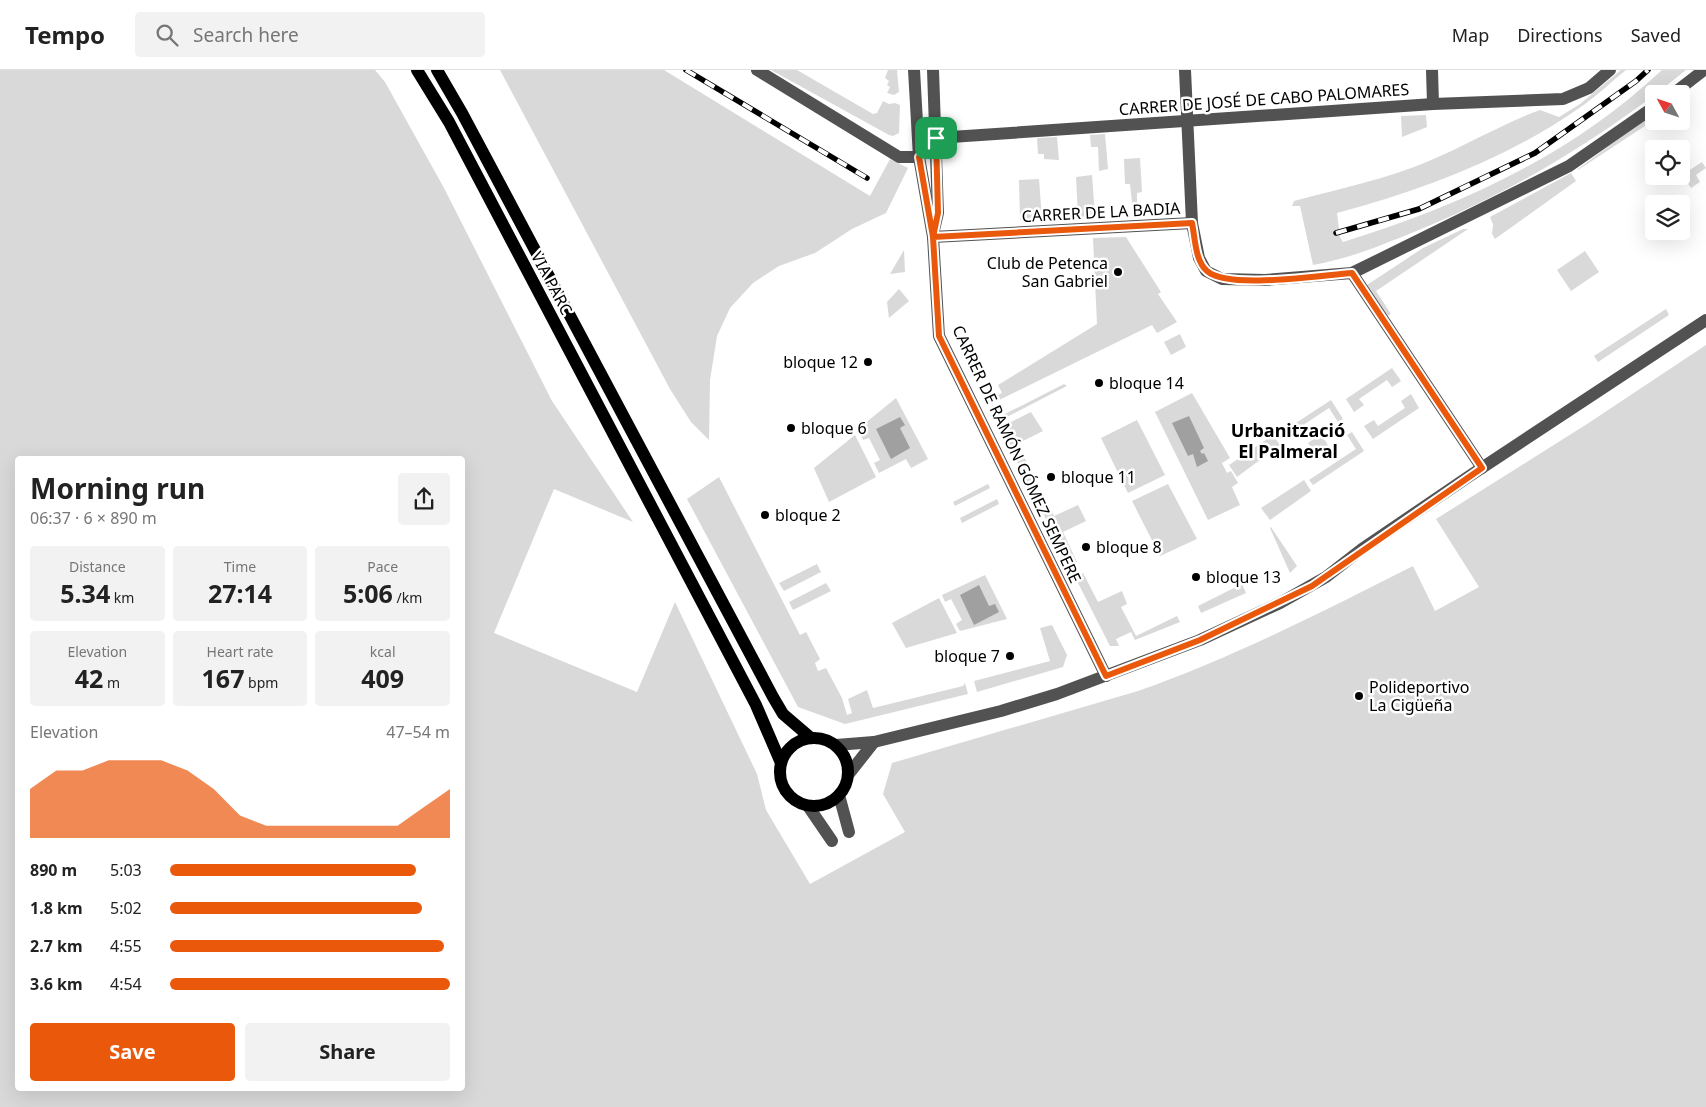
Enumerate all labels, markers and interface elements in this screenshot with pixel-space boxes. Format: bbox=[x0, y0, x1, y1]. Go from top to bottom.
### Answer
search box bbox=[135, 12, 485, 57]
text: Tempo bbox=[25, 18, 105, 51]
icon: search bbox=[153, 21, 181, 49]
text: Search here bbox=[193, 22, 299, 48]
text: Map bbox=[1452, 23, 1489, 47]
text: Directions bbox=[1517, 23, 1603, 47]
text: Saved bbox=[1631, 23, 1681, 47]
street label: CARRER DE JOSÉ DE CABO PALOMARES bbox=[1118, 78, 1410, 120]
north arrow bbox=[1645, 85, 1690, 130]
map controls bbox=[1645, 85, 1690, 240]
pin bbox=[915, 117, 957, 159]
icon: arrive bbox=[922, 124, 950, 152]
button: locate bbox=[1645, 140, 1690, 185]
button: layers bbox=[1645, 195, 1690, 240]
street label: CARRER DE LA BADIA bbox=[1021, 197, 1182, 227]
street label: VIA PARC bbox=[526, 248, 578, 318]
place label: Club de Petenca San Gabriel bbox=[987, 252, 1108, 292]
marker: Club de Petenca San Gabriel bbox=[1112, 266, 1124, 278]
street label: CARRER DE RAMÓN GÓMEZ SEMPERE bbox=[947, 322, 1087, 586]
place label: bloque 12 bbox=[783, 351, 858, 373]
marker: bloque 12 bbox=[862, 356, 874, 368]
place label: bloque 14 bbox=[1109, 372, 1184, 394]
marker: bloque 14 bbox=[1093, 377, 1105, 389]
place label: bloque 6 bbox=[801, 417, 867, 439]
district label: Urbanització El Palmeral bbox=[1231, 418, 1345, 463]
marker: bloque 6 bbox=[785, 422, 797, 434]
place label: bloque 11 bbox=[1061, 466, 1136, 488]
text: Morning run bbox=[30, 469, 205, 507]
marker: bloque 11 bbox=[1045, 471, 1057, 483]
button: share bbox=[398, 473, 450, 525]
place label: bloque 2 bbox=[775, 504, 841, 526]
text: 06:37 · 6 × 890 m bbox=[30, 507, 157, 529]
marker: bloque 2 bbox=[759, 509, 771, 521]
place label: bloque 8 bbox=[1096, 536, 1162, 558]
marker: bloque 8 bbox=[1080, 541, 1092, 553]
text: Distance bbox=[69, 557, 126, 576]
text: Time bbox=[224, 557, 256, 576]
text: Pace bbox=[367, 557, 398, 576]
place label: bloque 13 bbox=[1206, 566, 1281, 588]
marker: bloque 13 bbox=[1190, 571, 1202, 583]
text: 5.34 bbox=[60, 576, 110, 610]
text: 27:14 bbox=[208, 576, 272, 610]
text: 5:06 bbox=[343, 576, 393, 610]
text: km bbox=[110, 588, 134, 607]
text: /km bbox=[393, 588, 422, 607]
text: Elevation bbox=[67, 642, 127, 661]
text: Heart rate bbox=[207, 642, 273, 661]
text: kcal bbox=[370, 642, 396, 661]
place label: bloque 7 bbox=[934, 645, 1000, 667]
marker: bloque 7 bbox=[1004, 650, 1016, 662]
text: 42 bbox=[75, 661, 103, 695]
text: 167 bbox=[202, 661, 244, 695]
text: 409 bbox=[361, 661, 404, 695]
text: m bbox=[103, 673, 120, 692]
text: bpm bbox=[244, 673, 278, 692]
place label: Polideportivo La Cigüeña bbox=[1369, 676, 1469, 716]
marker: Polideportivo La Cigüeña bbox=[1353, 690, 1365, 702]
text: Elevation bbox=[30, 721, 98, 743]
text: 47–54 m bbox=[386, 721, 450, 743]
text: 890 m bbox=[30, 859, 77, 881]
text: 5:03 bbox=[110, 859, 142, 881]
text: 1.8 km bbox=[30, 897, 82, 919]
text: 5:02 bbox=[110, 897, 142, 919]
text: 2.7 km bbox=[30, 935, 82, 957]
text: 4:55 bbox=[110, 935, 142, 957]
text: 3.6 km bbox=[30, 973, 82, 995]
text: 4:54 bbox=[110, 973, 142, 995]
button: Save bbox=[30, 1023, 235, 1081]
button: Share bbox=[245, 1023, 450, 1081]

